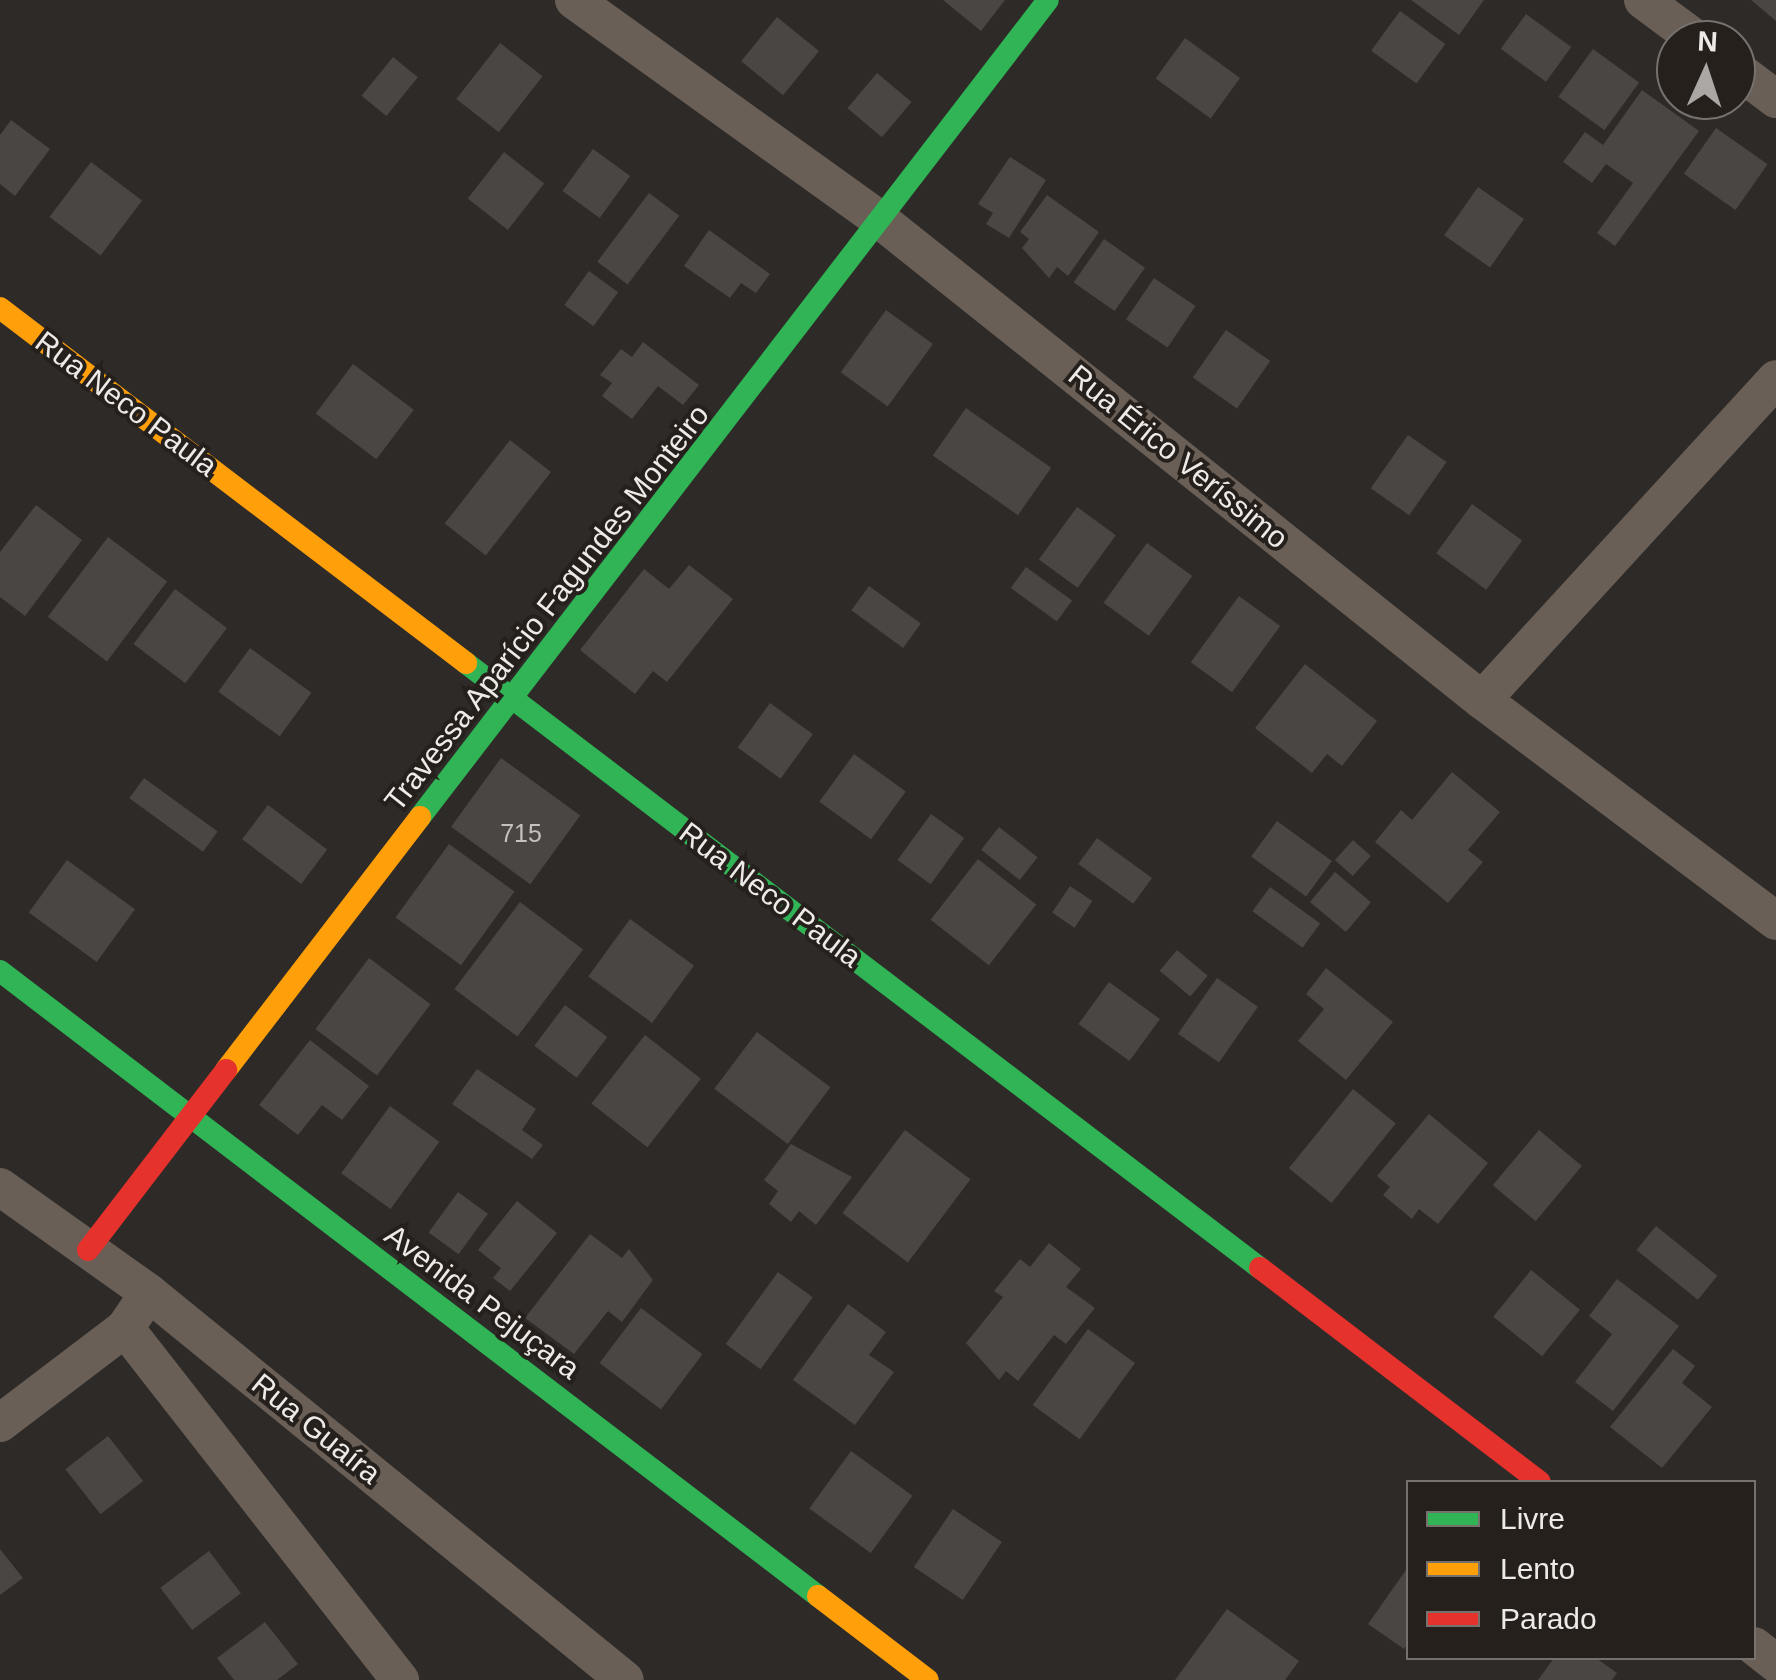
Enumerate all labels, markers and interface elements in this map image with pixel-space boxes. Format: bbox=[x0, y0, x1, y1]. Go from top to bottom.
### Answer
north arrow bbox=[1656, 20, 1756, 120]
text: N bbox=[1697, 26, 1718, 58]
street label: Rua Neco Paula bbox=[28, 324, 224, 484]
street label: Rua Érico Veríssimo bbox=[1061, 358, 1295, 556]
street label: Travessa Aparício Fagundes Monteiro bbox=[377, 397, 717, 819]
street label: Rua Neco Paula bbox=[672, 815, 868, 975]
house number: 715 bbox=[500, 818, 542, 848]
street label: Avenida Pejuçara bbox=[377, 1217, 587, 1387]
street label: Rua Guaíra bbox=[244, 1366, 388, 1492]
legend bbox=[1406, 1480, 1756, 1660]
text: Livre bbox=[1500, 1502, 1565, 1535]
text: Lento bbox=[1500, 1552, 1575, 1585]
text: Parado bbox=[1500, 1602, 1597, 1635]

